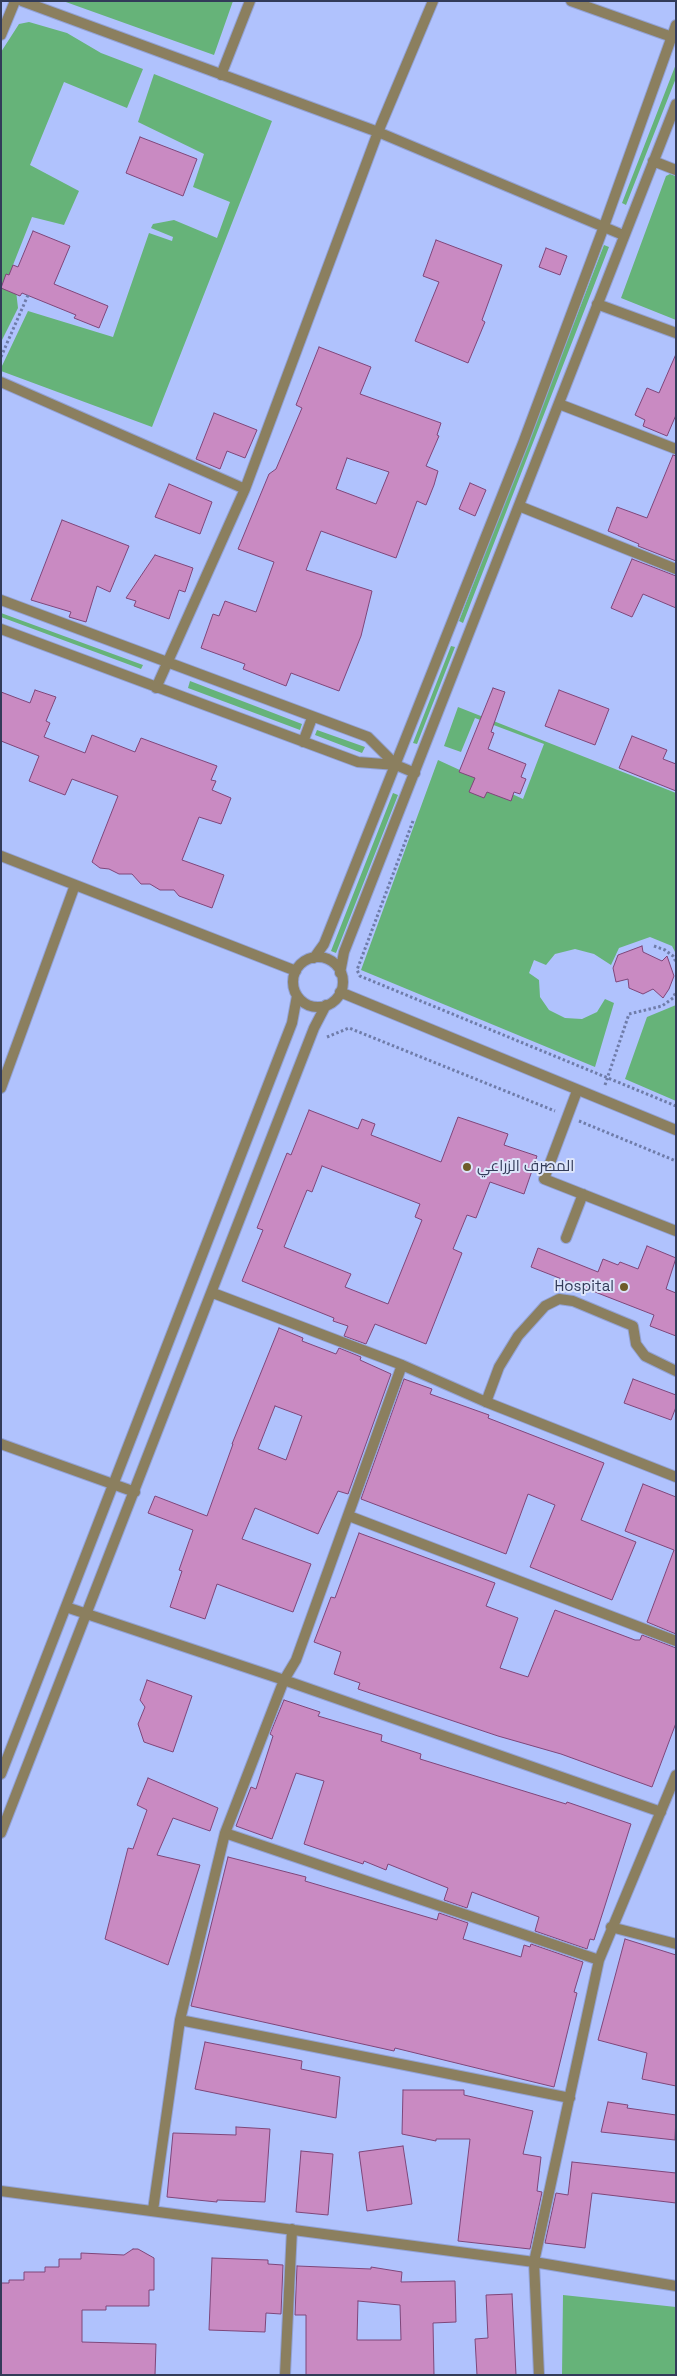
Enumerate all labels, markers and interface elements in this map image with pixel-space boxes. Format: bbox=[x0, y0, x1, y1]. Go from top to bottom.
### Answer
place label: المصرف الزراعي bbox=[477, 1158, 574, 1176]
marker: المصرف الزراعي bbox=[461, 1161, 473, 1173]
place label: Hospital bbox=[554, 1278, 614, 1296]
marker: Hospital bbox=[618, 1281, 630, 1293]

